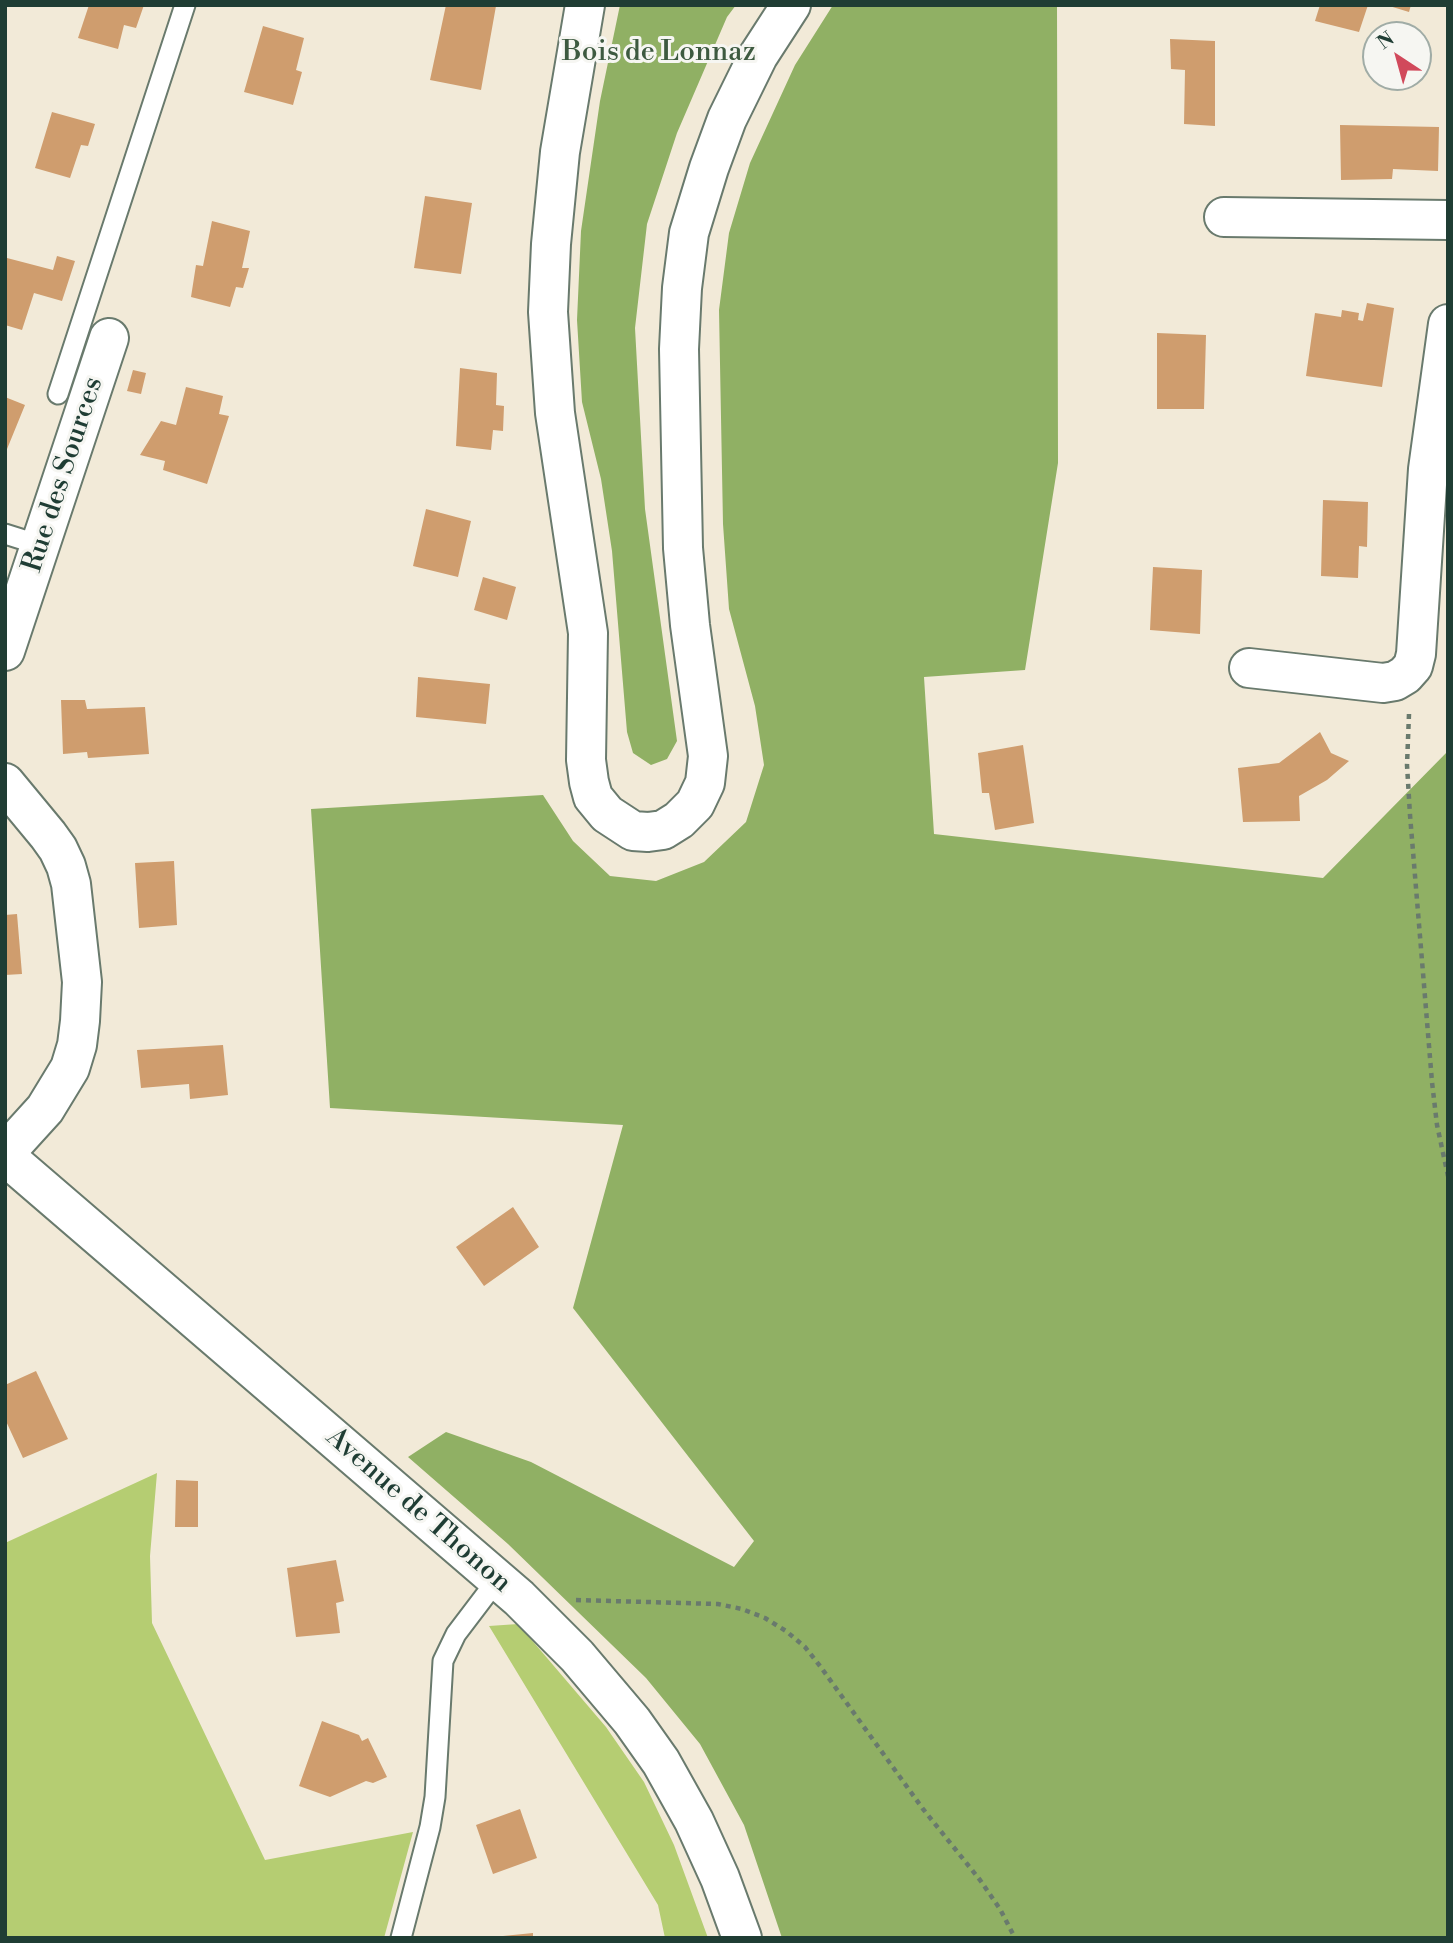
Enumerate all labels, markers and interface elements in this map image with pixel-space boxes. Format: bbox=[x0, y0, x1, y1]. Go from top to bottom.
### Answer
north arrow bbox=[1362, 21, 1432, 91]
text: N bbox=[1373, 27, 1399, 55]
park label: Bois de Lonnaz bbox=[562, 36, 756, 70]
street label: Rue des Sources bbox=[17, 373, 111, 577]
street label: Avenue de Thonon bbox=[318, 1421, 518, 1601]

